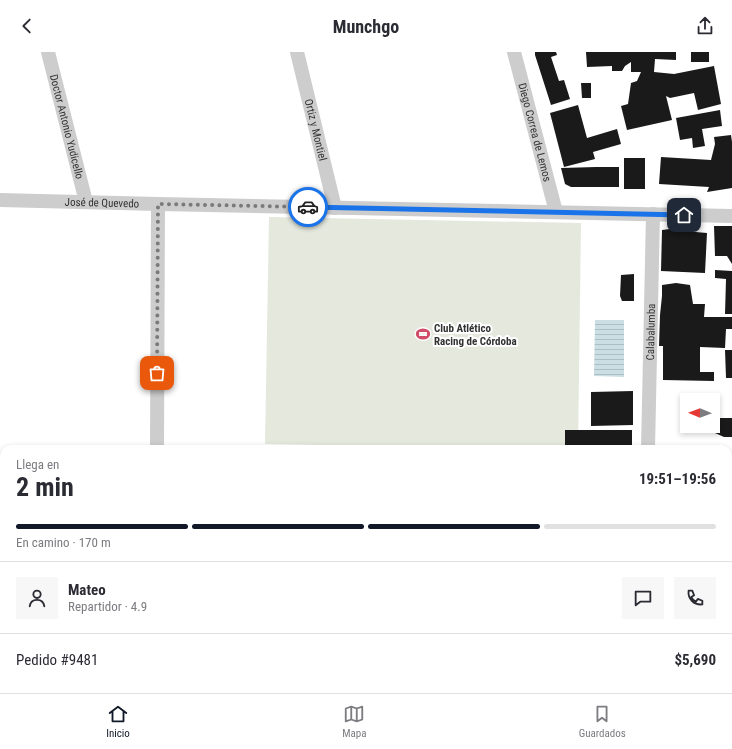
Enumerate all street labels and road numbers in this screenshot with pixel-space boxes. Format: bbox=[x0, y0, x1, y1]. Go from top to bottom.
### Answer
street label: Doctor Antonio Yudicello bbox=[47, 73, 87, 181]
street label: Diego Correa de Lemos bbox=[516, 82, 554, 183]
street label: Ortiz y Montiel bbox=[302, 97, 330, 162]
street label: José de Quevedo bbox=[65, 195, 140, 210]
street label: Calabalumba bbox=[643, 303, 658, 361]

